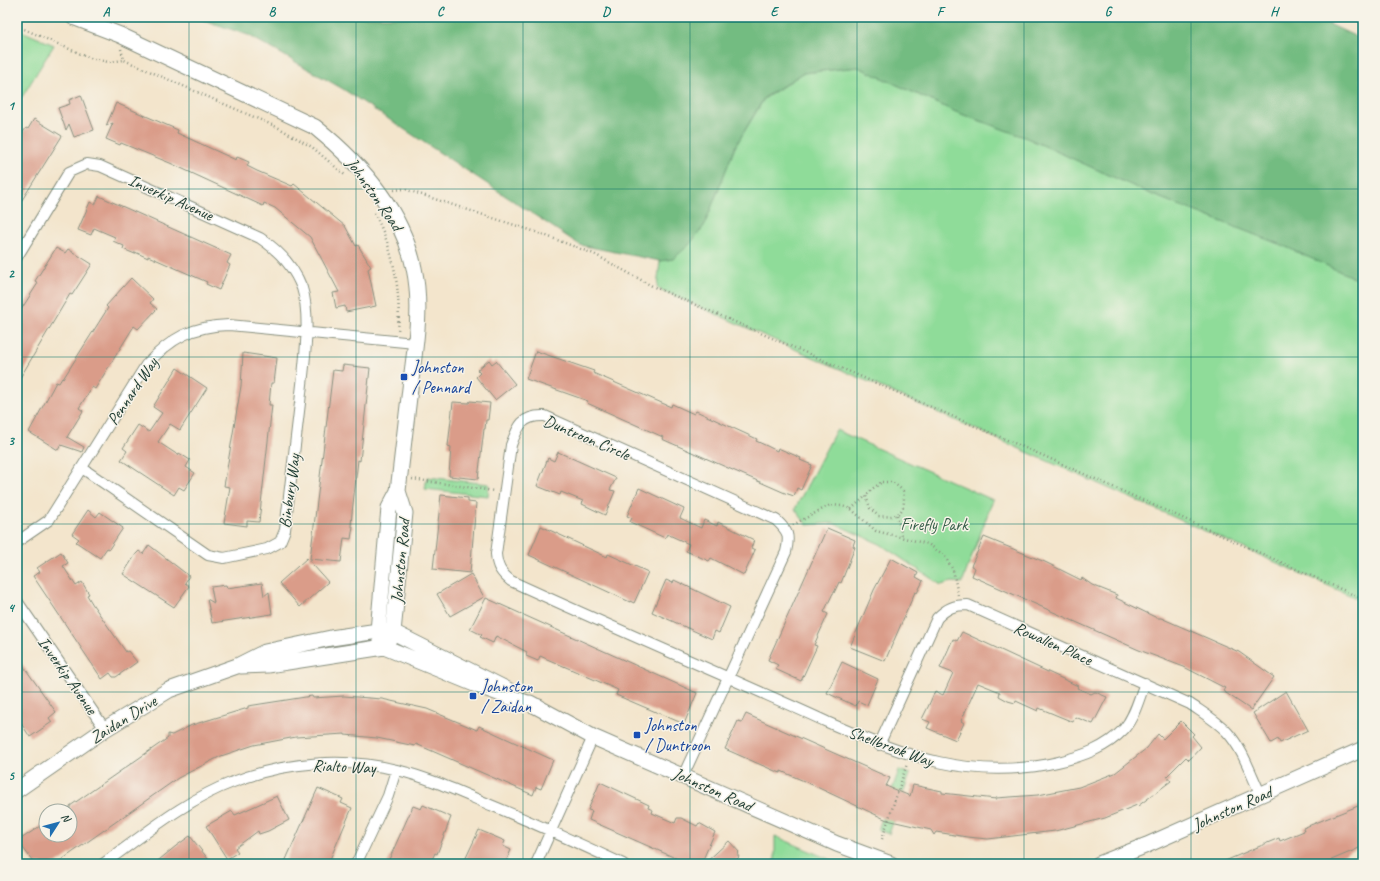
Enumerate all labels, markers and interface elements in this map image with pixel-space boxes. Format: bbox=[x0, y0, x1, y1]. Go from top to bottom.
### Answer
text: A bbox=[103, 4, 111, 20]
text: B bbox=[269, 4, 277, 20]
text: C bbox=[437, 4, 445, 20]
text: D bbox=[602, 4, 611, 20]
text: E bbox=[771, 4, 780, 20]
text: F bbox=[937, 4, 946, 20]
text: G bbox=[1105, 4, 1113, 20]
text: H bbox=[1270, 4, 1280, 20]
text: 1 bbox=[8, 98, 16, 114]
street label: Johnston Road bbox=[341, 153, 409, 237]
street label: Inverkip Avenue bbox=[125, 169, 218, 226]
text: 2 bbox=[8, 266, 15, 282]
street label: Pennard Way bbox=[102, 352, 163, 429]
place label: Johnston / Pennard bbox=[411, 357, 472, 398]
marker: Johnston / Pennard bbox=[399, 372, 409, 382]
street label: Duntroon Circle bbox=[541, 410, 634, 466]
text: 3 bbox=[8, 433, 15, 449]
street label: Binbury Way bbox=[274, 451, 305, 529]
park label: Firefly Park bbox=[901, 514, 969, 535]
street label: Johnston Road bbox=[386, 516, 415, 605]
text: 4 bbox=[8, 600, 16, 616]
street label: Rowallen Place bbox=[1010, 617, 1097, 671]
street label: Inverkip Avenue bbox=[33, 632, 103, 720]
place label: Johnston / Zaidan bbox=[480, 676, 533, 717]
street label: Zaidan Drive bbox=[86, 690, 162, 748]
marker: Johnston / Zaidan bbox=[468, 691, 478, 701]
place label: Johnston / Duntroon bbox=[644, 715, 711, 756]
street label: Shellbrook Way bbox=[846, 721, 937, 772]
marker: Johnston / Duntroon bbox=[632, 730, 642, 740]
street label: Rialto Way bbox=[312, 755, 377, 778]
street label: Johnston Road bbox=[669, 762, 758, 817]
text: 5 bbox=[8, 768, 15, 784]
street label: Johnston Road bbox=[1188, 781, 1277, 836]
north arrow bbox=[38, 803, 78, 843]
text: N bbox=[58, 810, 75, 826]

